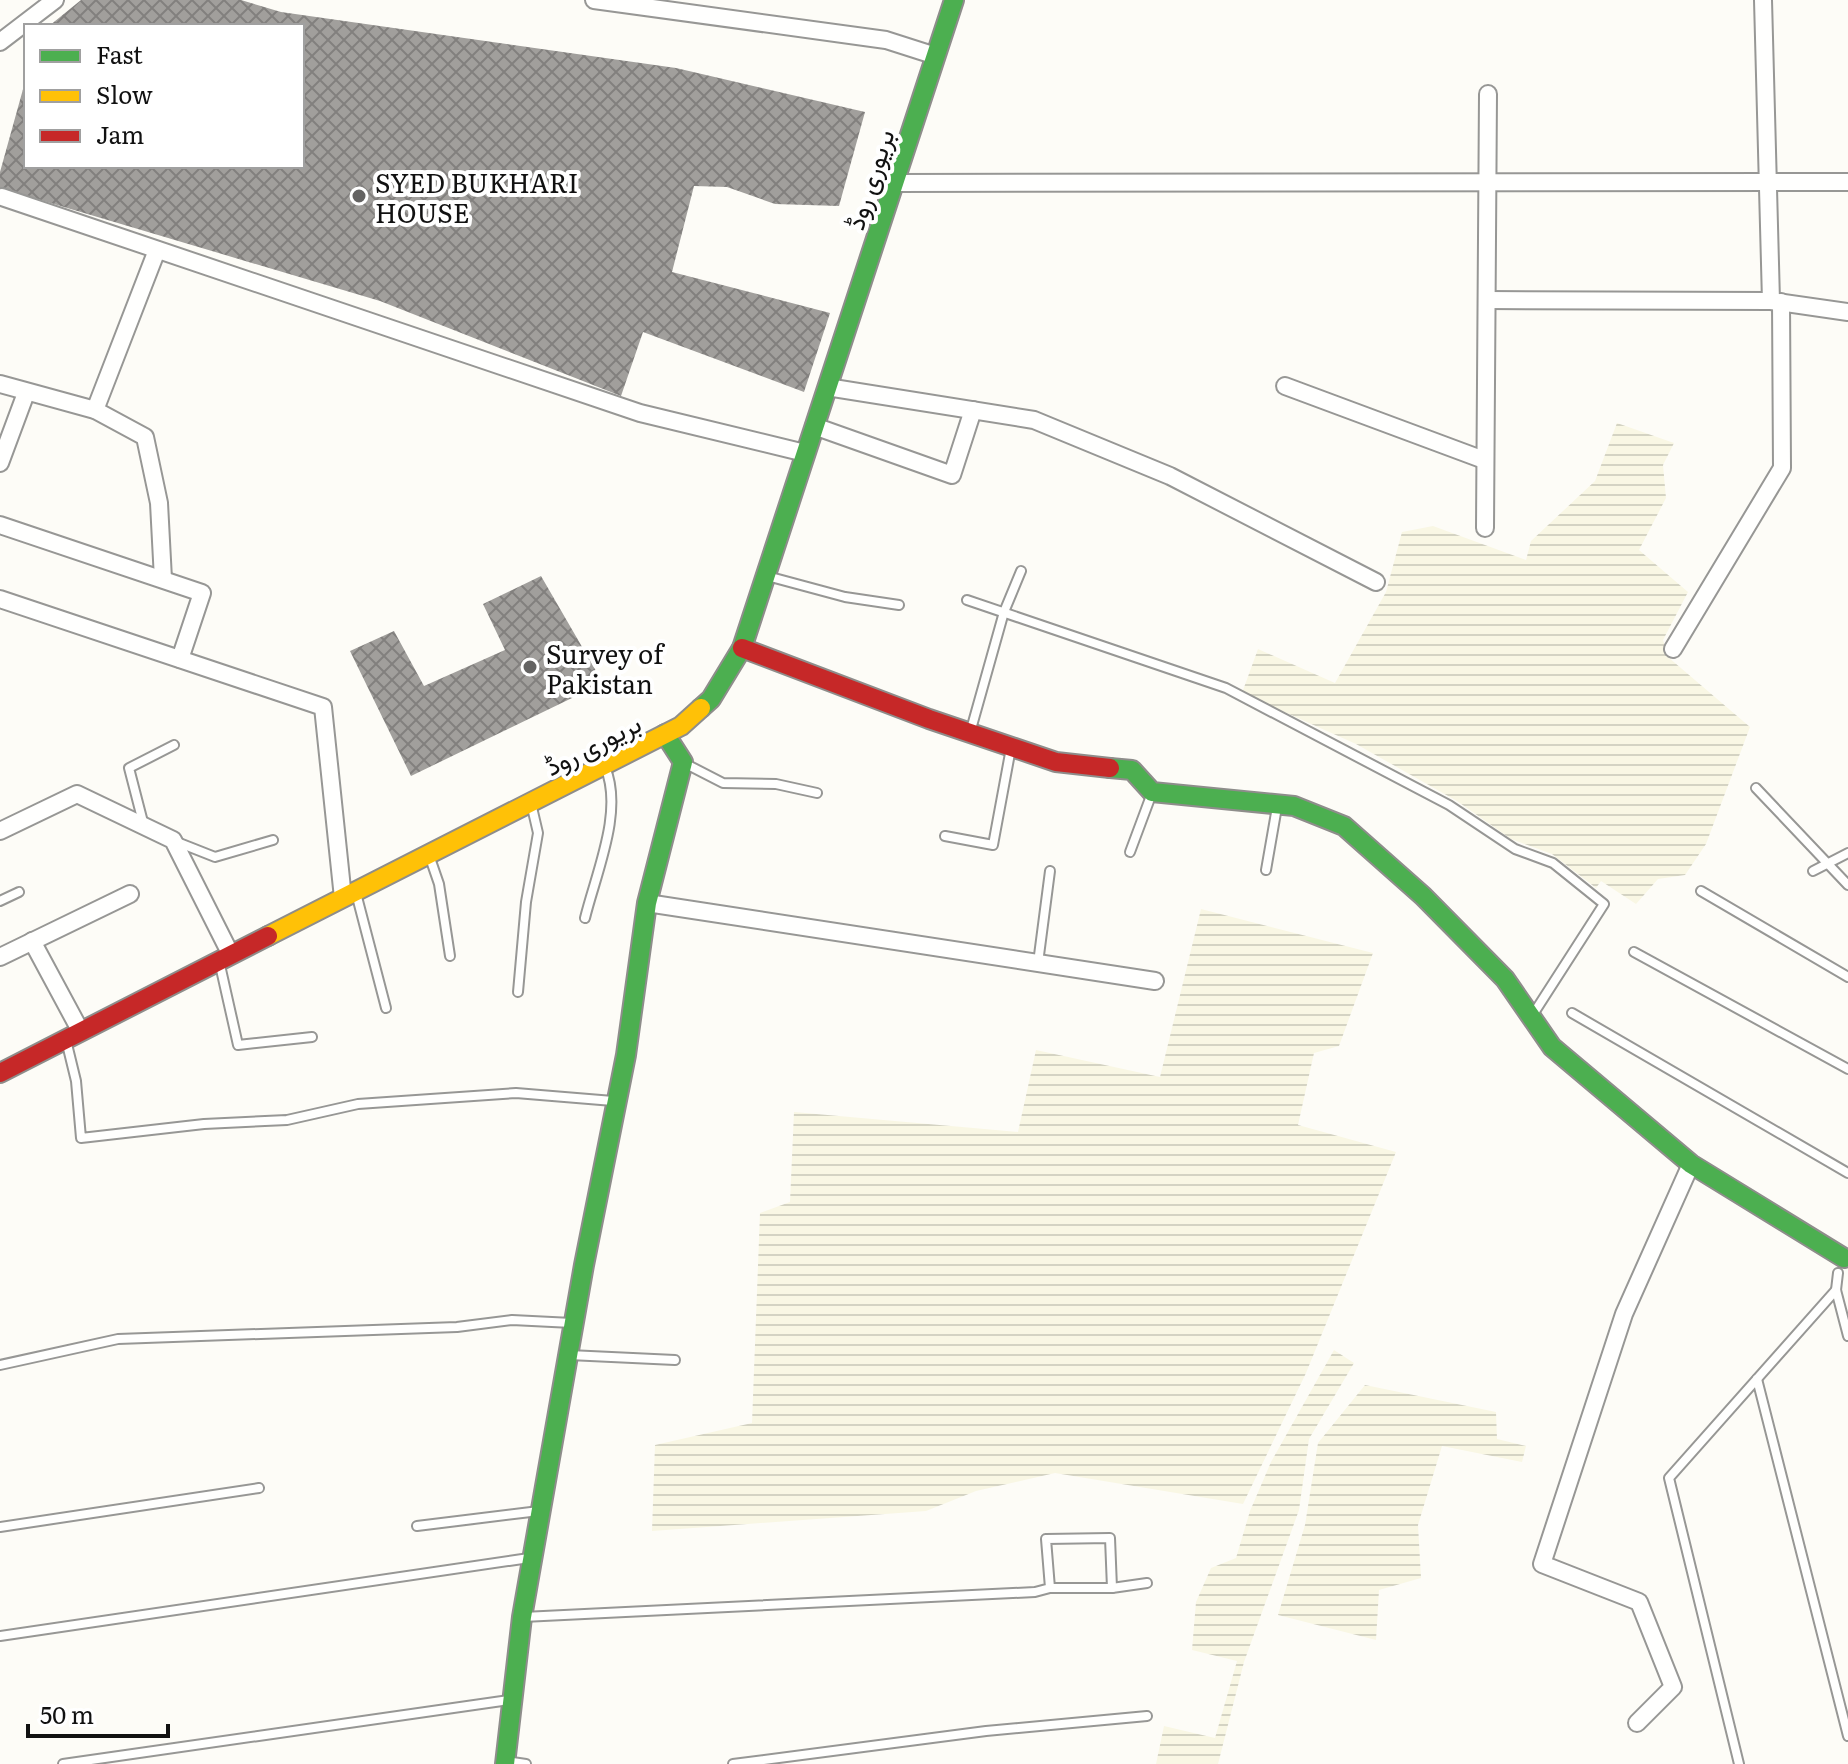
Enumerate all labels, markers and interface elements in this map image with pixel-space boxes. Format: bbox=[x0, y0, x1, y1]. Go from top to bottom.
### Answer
legend bbox=[24, 24, 304, 168]
text: Fast bbox=[96, 36, 143, 71]
text: Slow bbox=[96, 76, 153, 111]
text: Jam bbox=[96, 116, 144, 151]
street label: بریوری روڈ bbox=[833, 124, 903, 234]
place label: SYED BUKHARI HOUSE bbox=[375, 162, 578, 231]
marker: SYED BUKHARI HOUSE bbox=[350, 187, 368, 205]
place label: Survey of Pakistan bbox=[546, 633, 665, 702]
marker: Survey of Pakistan bbox=[521, 658, 539, 676]
street label: بریوری روڈ bbox=[537, 702, 647, 784]
scale bar bbox=[28, 1688, 168, 1738]
text: 50 m bbox=[40, 1696, 94, 1731]

